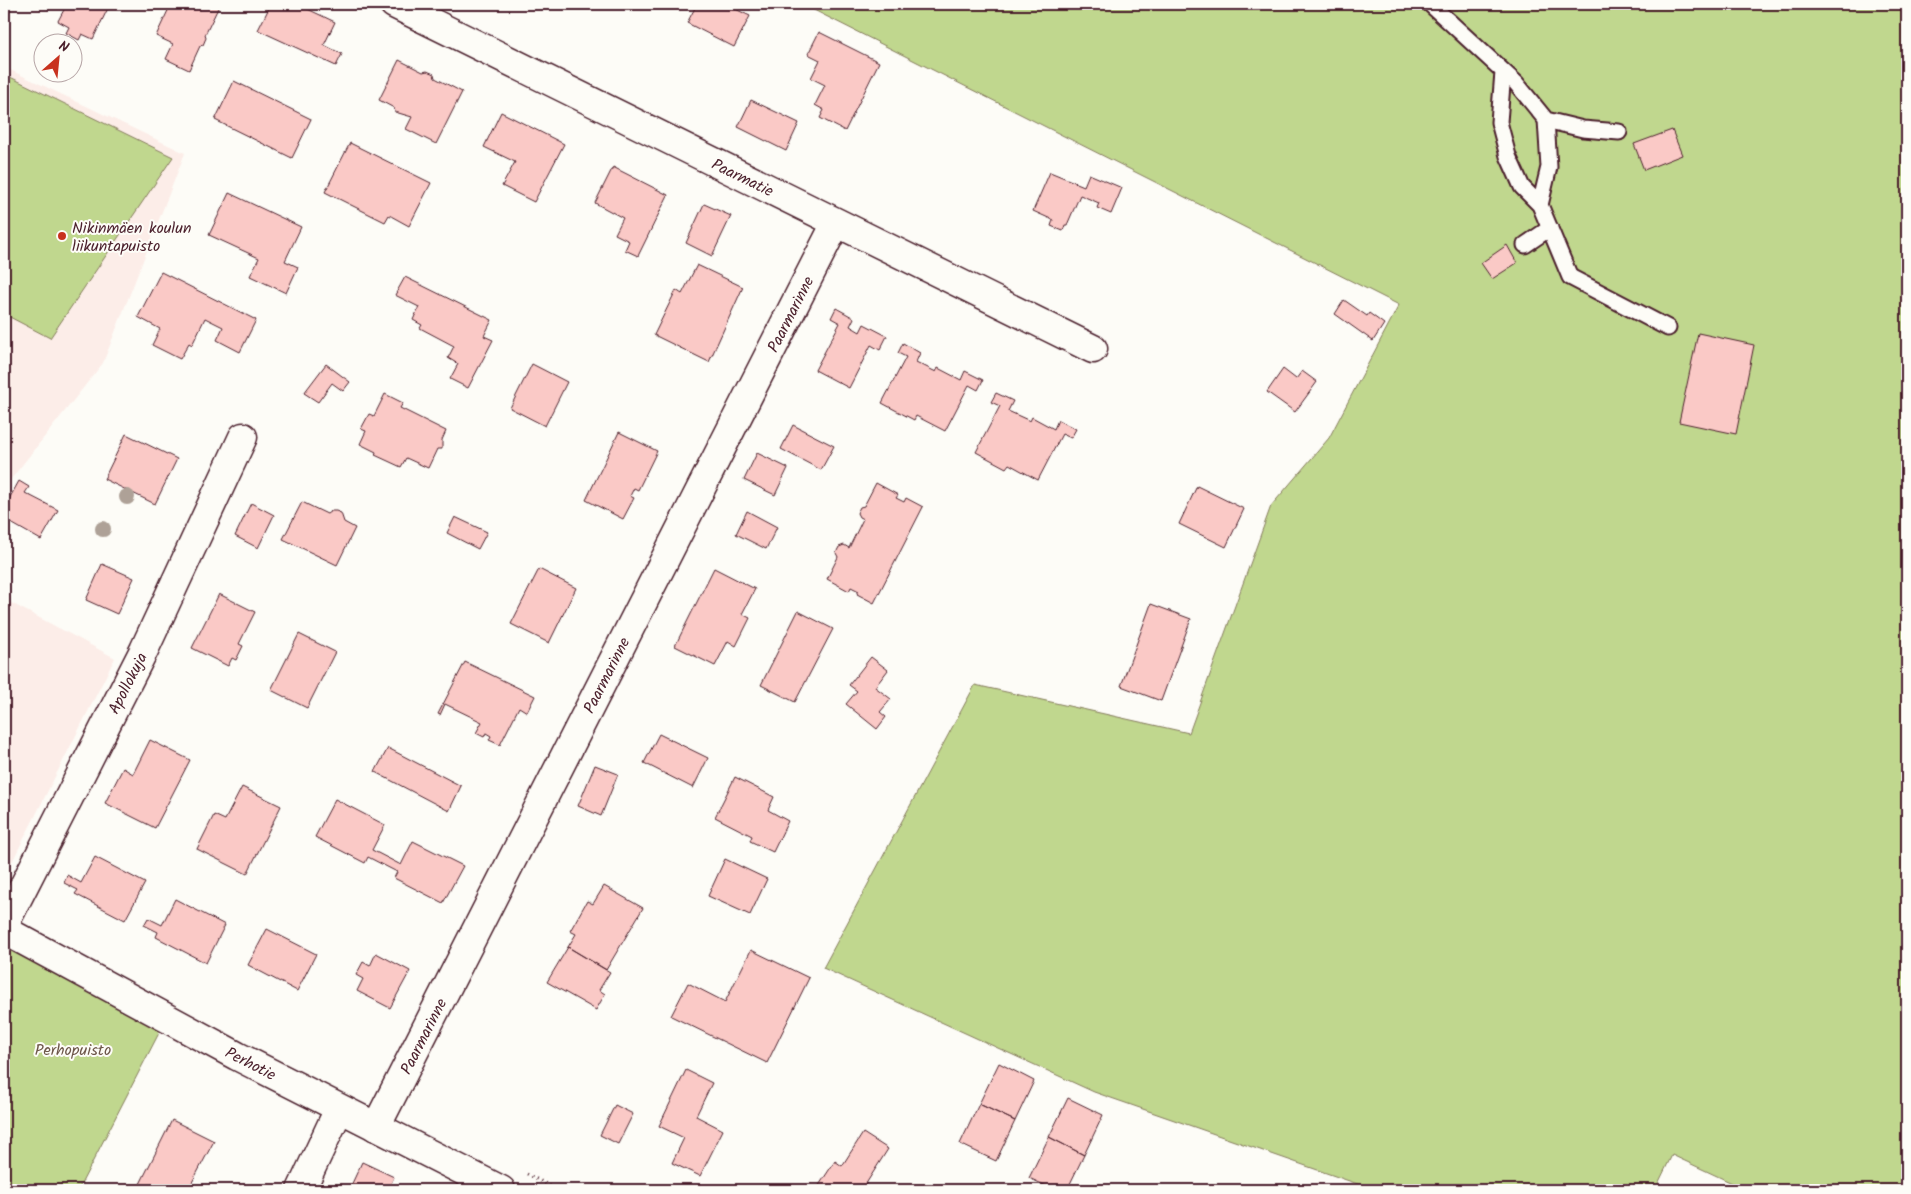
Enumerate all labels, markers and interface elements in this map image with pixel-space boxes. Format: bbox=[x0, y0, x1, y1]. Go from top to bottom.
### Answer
north arrow bbox=[32, 32, 82, 82]
text: N bbox=[55, 35, 73, 59]
street label: Paarmatie bbox=[707, 153, 778, 204]
place label: Nikinmäen koulun liikuntapuisto bbox=[72, 216, 192, 259]
marker: Nikinmäen koulun liikuntapuisto bbox=[56, 230, 68, 242]
street label: Paarmarinne bbox=[761, 272, 821, 357]
street label: Paarmarinne bbox=[577, 633, 637, 718]
street label: Apollokuja bbox=[102, 648, 155, 719]
street label: Paarmarinne bbox=[394, 994, 454, 1079]
park label: Perhopuisto bbox=[35, 1038, 111, 1063]
street label: Perhotie bbox=[220, 1041, 280, 1088]

